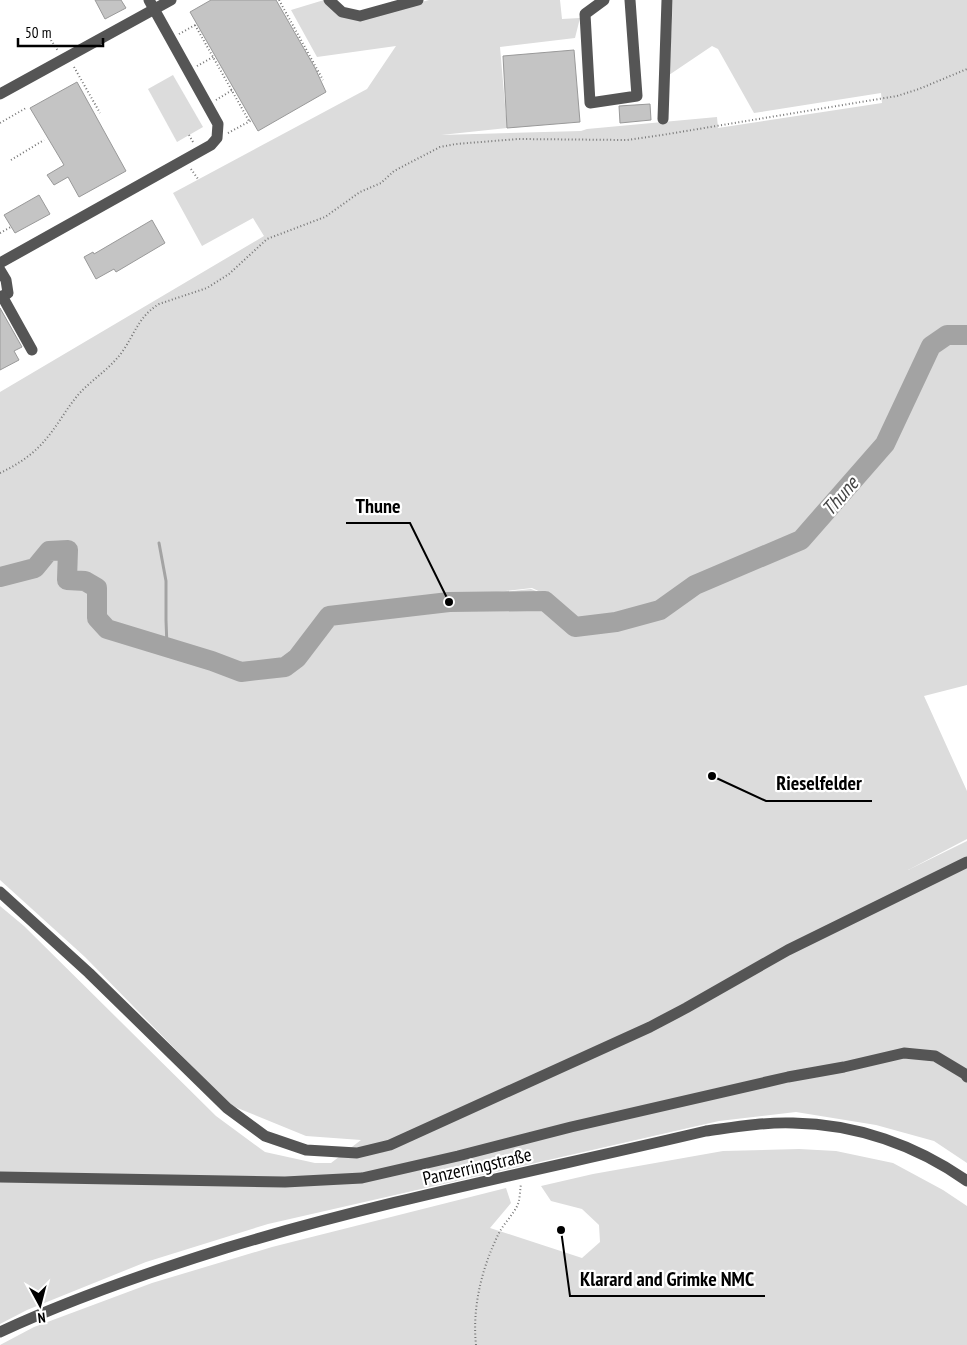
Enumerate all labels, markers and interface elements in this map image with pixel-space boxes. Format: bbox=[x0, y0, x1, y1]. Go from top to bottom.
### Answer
scale bar bbox=[18, 15, 102, 47]
text: 50 m bbox=[25, 23, 51, 42]
water label: Thune bbox=[816, 470, 865, 521]
callout: Thune bbox=[346, 488, 410, 523]
text: Thune bbox=[356, 493, 400, 519]
callout: Rieselfelder bbox=[766, 766, 872, 801]
text: Rieselfelder bbox=[776, 770, 862, 796]
street label: Panzerringstraße bbox=[420, 1142, 534, 1190]
callout: Klarard and Grimke NMC bbox=[570, 1261, 765, 1296]
text: Klarard and Grimke NMC bbox=[580, 1266, 754, 1292]
north arrow bbox=[15, 1280, 65, 1330]
text: N bbox=[37, 1309, 46, 1327]

